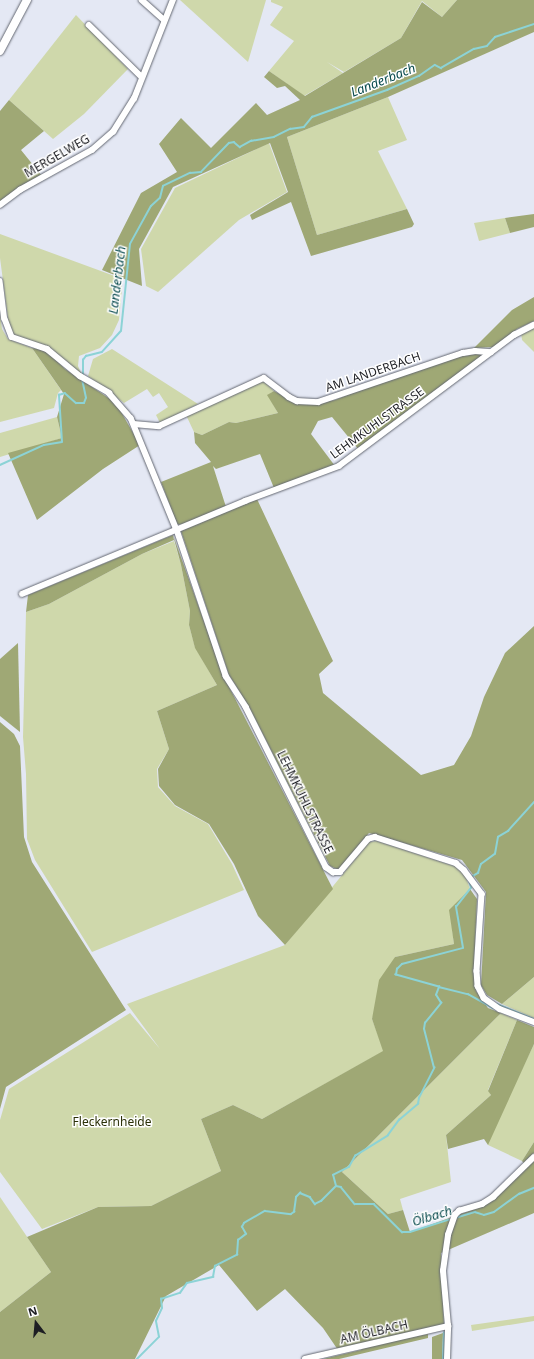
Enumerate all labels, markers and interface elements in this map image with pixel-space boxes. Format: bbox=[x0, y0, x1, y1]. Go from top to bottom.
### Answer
water label: Landerbach bbox=[348, 60, 418, 100]
street label: MERGELWEG bbox=[22, 132, 92, 180]
water label: Landerbach bbox=[105, 245, 129, 315]
street label: AM LANDERBACH bbox=[324, 349, 422, 395]
street label: LEHMKUHLSTRASSE bbox=[327, 384, 427, 462]
street label: LEHMKUHLSTRASSE bbox=[274, 748, 336, 856]
park label: Fleckernheide bbox=[73, 1115, 151, 1129]
water label: Ölbach bbox=[410, 1203, 454, 1229]
north arrow bbox=[16, 1303, 56, 1343]
text: N bbox=[26, 1303, 39, 1319]
street label: AM ÖLBACH bbox=[339, 1317, 409, 1347]

